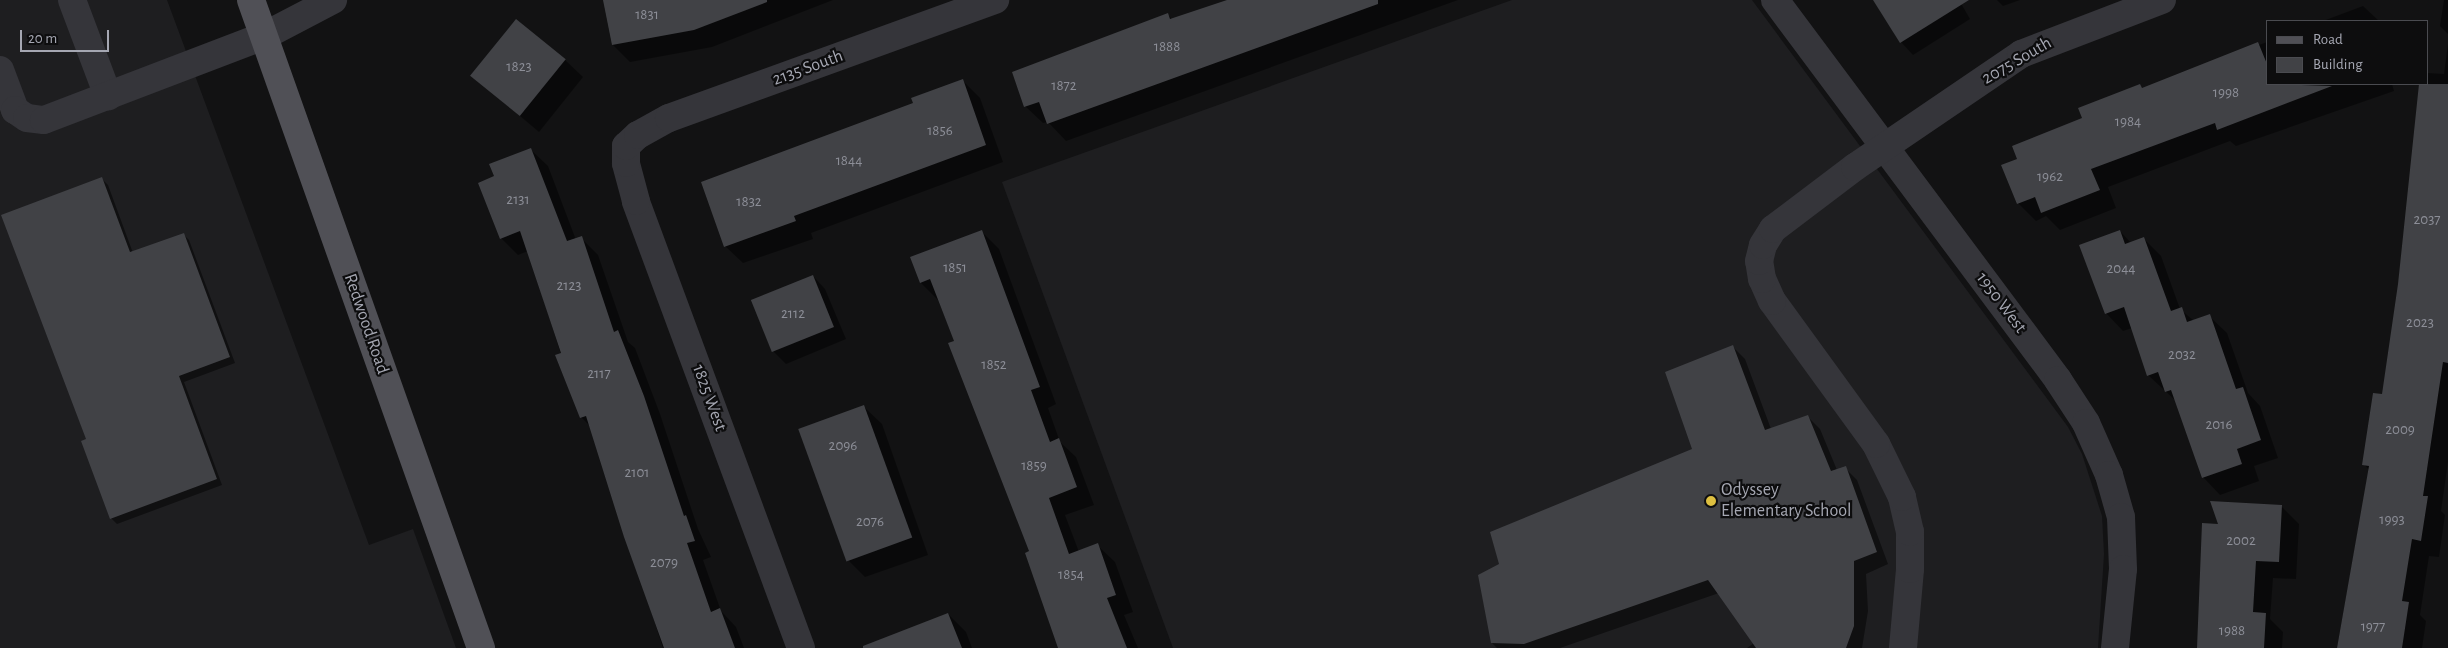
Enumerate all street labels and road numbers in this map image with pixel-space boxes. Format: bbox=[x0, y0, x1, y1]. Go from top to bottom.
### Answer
street label: 2075 South bbox=[1978, 32, 2056, 90]
street label: 2135 South bbox=[770, 45, 846, 91]
street label: 1950 West bbox=[1971, 268, 2031, 338]
street label: Redwood Road bbox=[339, 271, 393, 377]
street label: 1825 West bbox=[687, 362, 731, 434]

